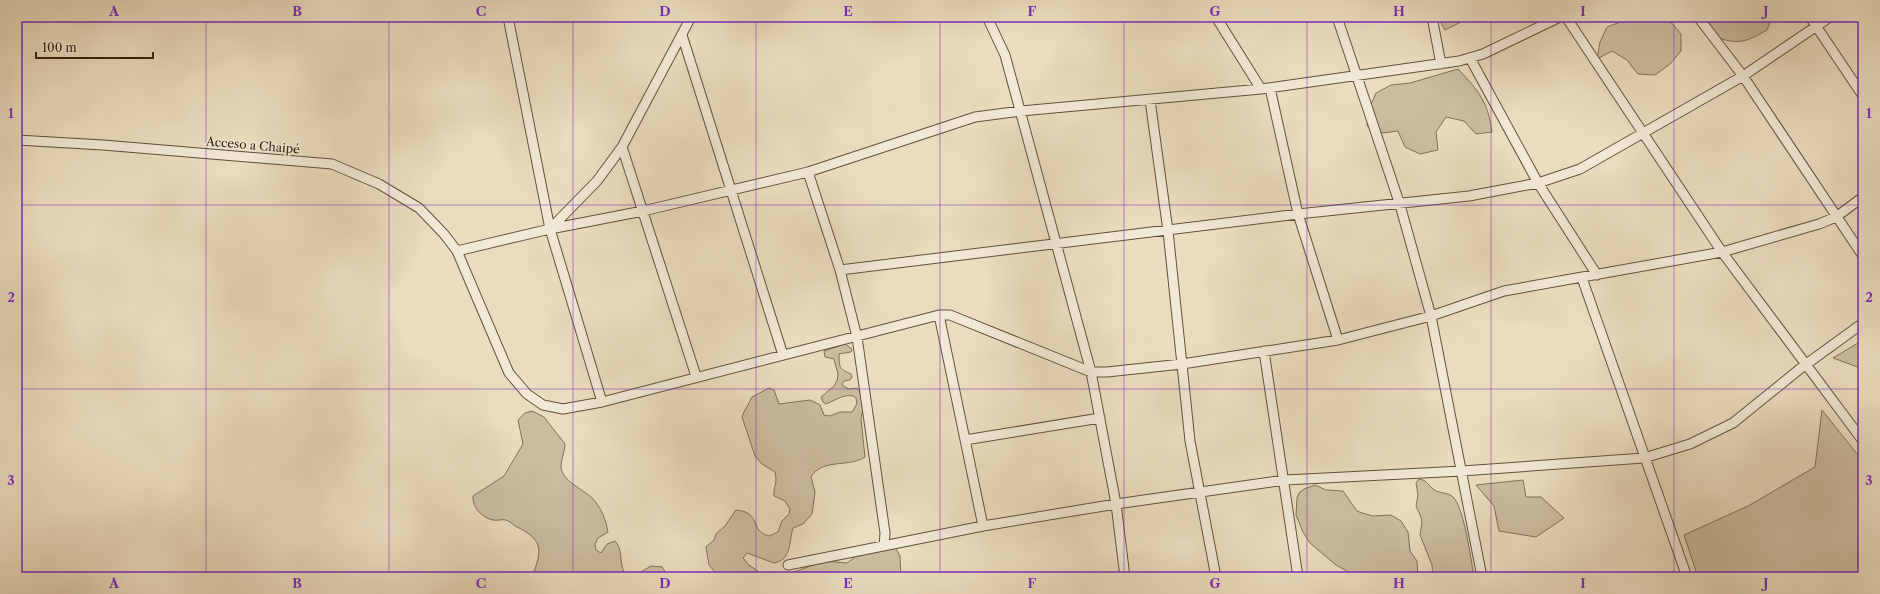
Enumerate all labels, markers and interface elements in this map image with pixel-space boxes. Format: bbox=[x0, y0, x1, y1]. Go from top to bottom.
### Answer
text: A bbox=[108, 3, 120, 19]
text: B bbox=[292, 3, 302, 19]
text: C bbox=[476, 3, 486, 19]
text: D bbox=[659, 3, 671, 19]
text: E bbox=[843, 3, 853, 19]
text: F bbox=[1028, 3, 1037, 19]
text: G bbox=[1209, 3, 1221, 19]
text: H bbox=[1393, 3, 1405, 19]
text: I bbox=[1580, 3, 1586, 19]
text: J bbox=[1761, 3, 1769, 19]
scale bar bbox=[36, 34, 153, 60]
text: 100 m bbox=[42, 40, 77, 55]
text: 1 bbox=[8, 105, 14, 121]
text: 1 bbox=[1866, 105, 1872, 121]
street label: Acceso a Chaipé bbox=[204, 133, 301, 157]
text: 2 bbox=[7, 289, 15, 305]
text: 2 bbox=[1865, 289, 1873, 305]
text: 3 bbox=[7, 472, 15, 488]
text: 3 bbox=[1865, 472, 1873, 488]
text: A bbox=[108, 575, 120, 591]
text: B bbox=[292, 575, 302, 591]
text: C bbox=[476, 575, 486, 591]
text: D bbox=[659, 575, 671, 591]
text: E bbox=[843, 575, 853, 591]
text: F bbox=[1028, 575, 1037, 591]
text: G bbox=[1209, 575, 1221, 591]
text: H bbox=[1393, 575, 1405, 591]
text: I bbox=[1580, 575, 1586, 591]
text: J bbox=[1761, 575, 1769, 591]

